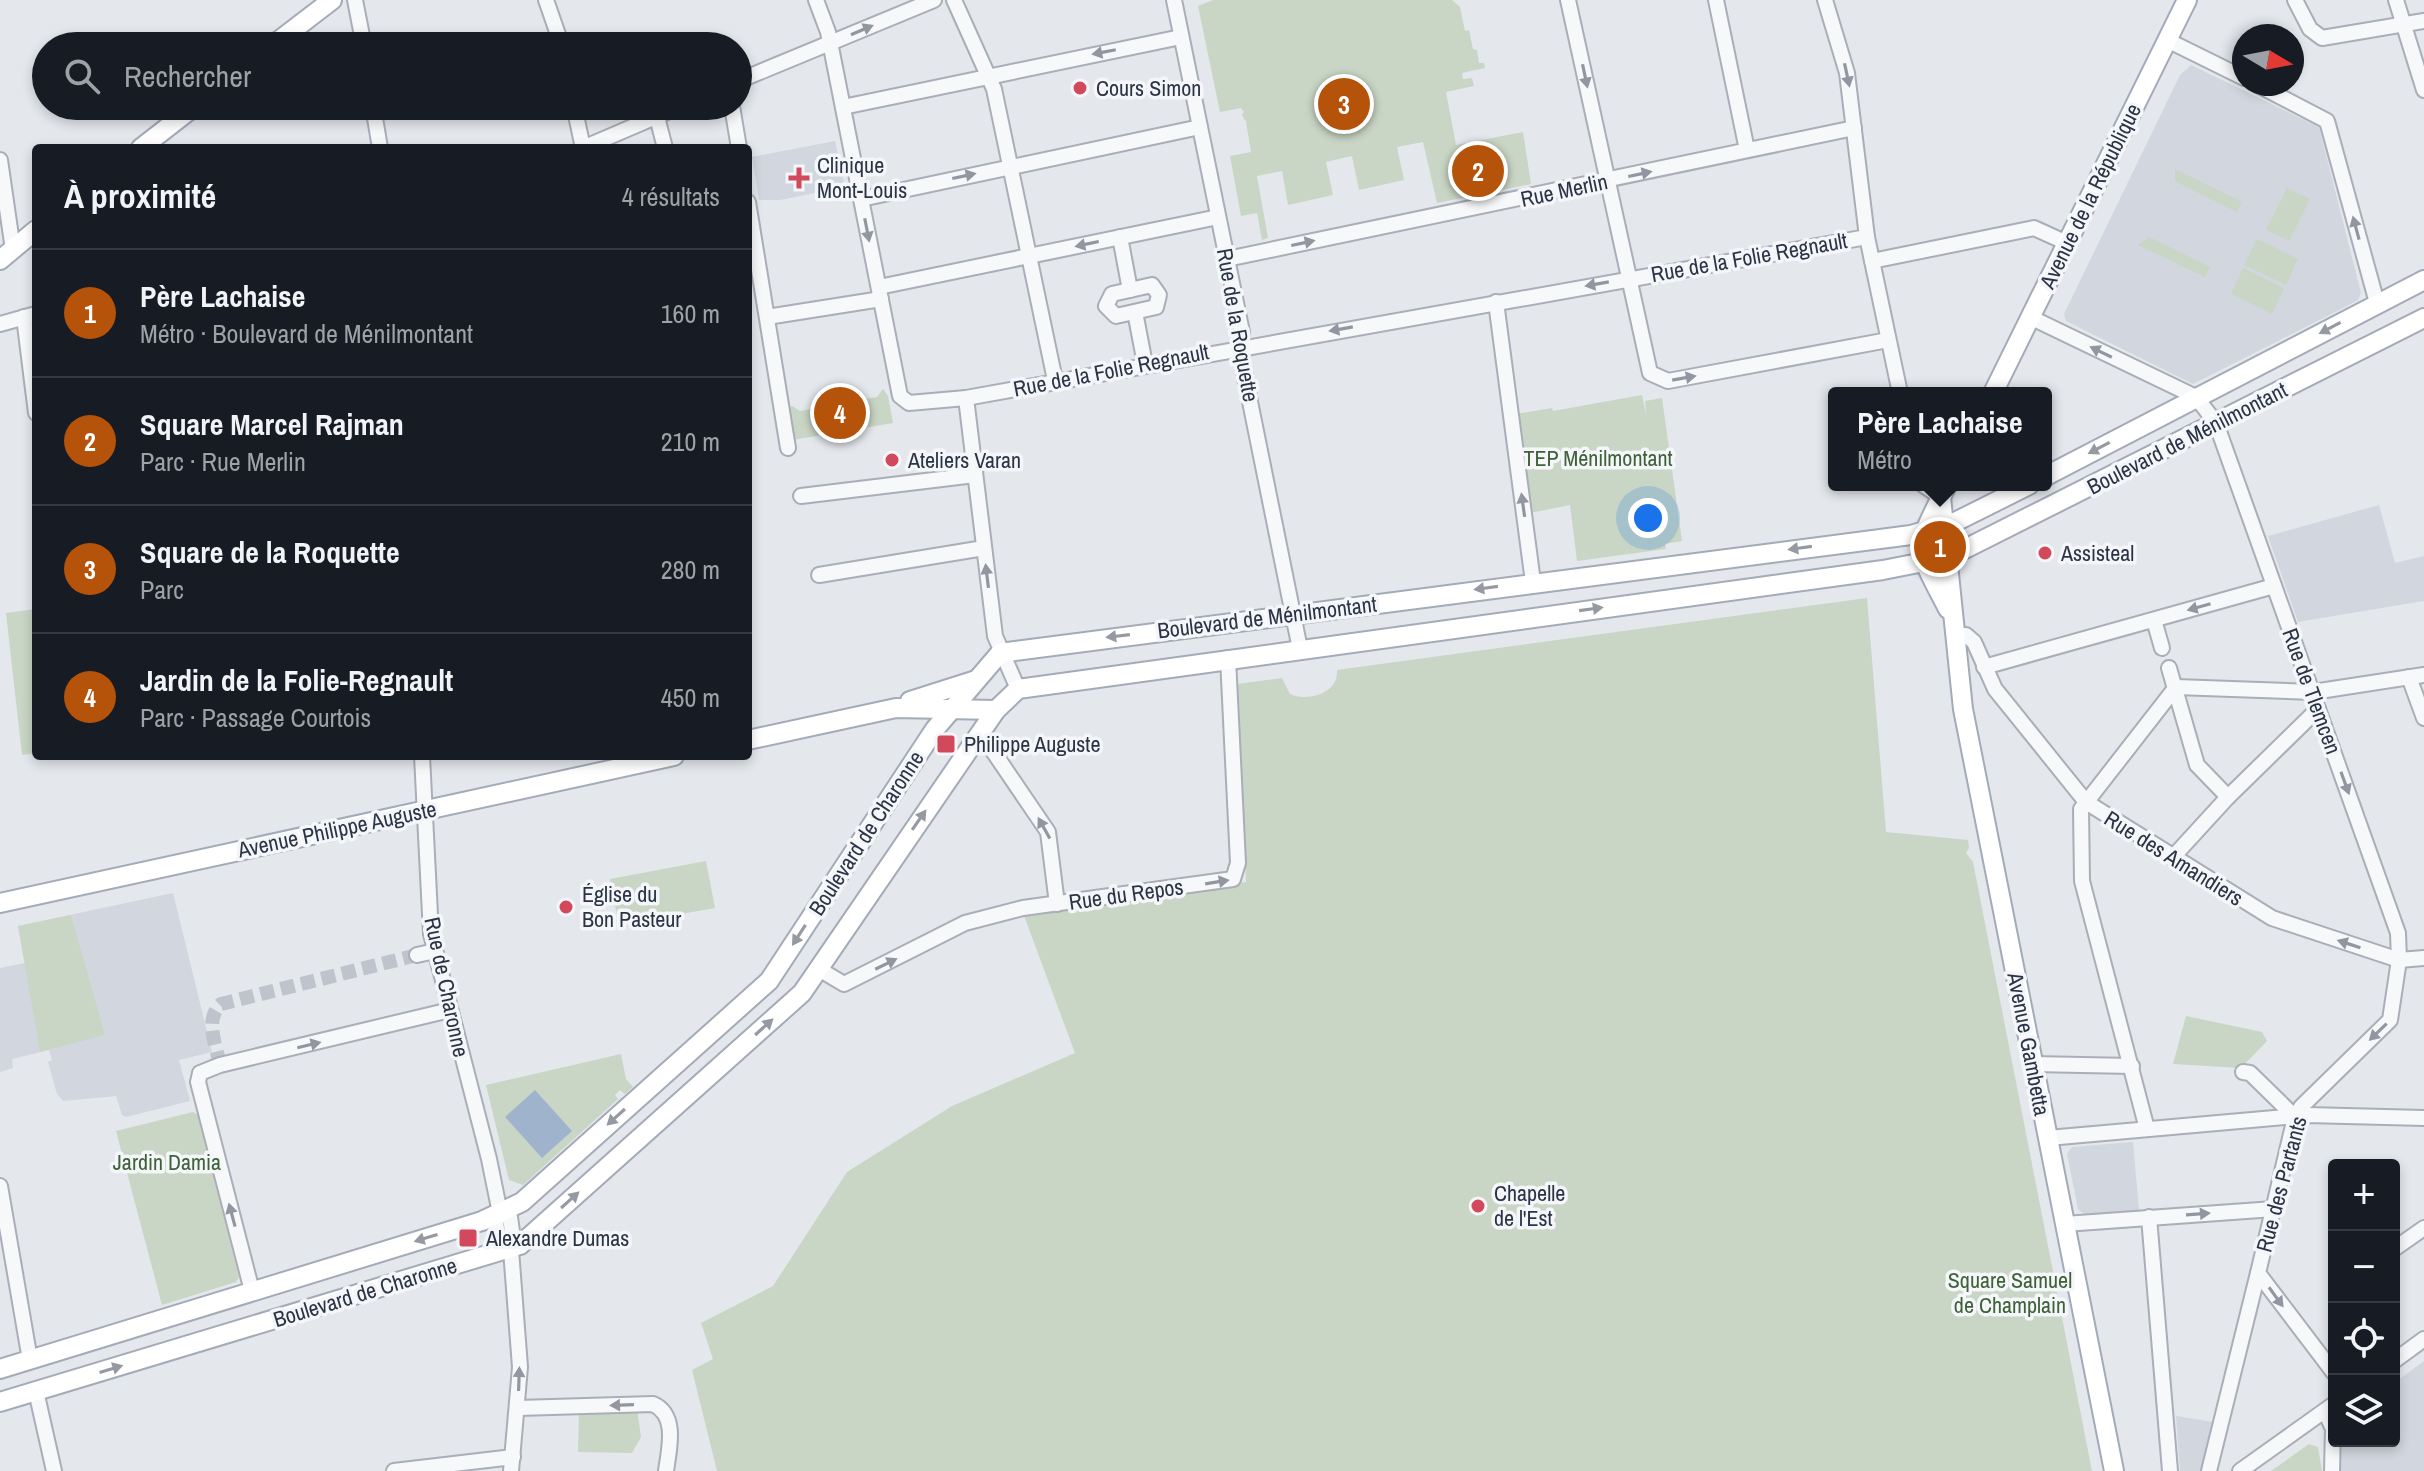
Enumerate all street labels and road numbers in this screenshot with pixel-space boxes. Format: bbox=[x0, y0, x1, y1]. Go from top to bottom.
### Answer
street label: Avenue de la République bbox=[2032, 99, 2148, 294]
street label: Rue Merlin bbox=[1518, 166, 1610, 214]
street label: Rue de la Folie Regnault bbox=[1649, 225, 1849, 289]
street label: Rue de la Roquette bbox=[1210, 246, 1266, 404]
street label: Rue de la Folie Regnault bbox=[1011, 336, 1211, 404]
street label: Boulevard de Ménilmontant bbox=[2082, 375, 2292, 501]
street label: Boulevard de Ménilmontant bbox=[1156, 589, 1378, 645]
street label: Rue de Tlemcen bbox=[2275, 624, 2349, 758]
street label: Boulevard de Charonne bbox=[802, 745, 930, 921]
street label: Avenue Philippe Auguste bbox=[234, 793, 439, 865]
street label: Rue des Amandiers bbox=[2099, 803, 2249, 913]
street label: Rue du Repos bbox=[1067, 871, 1185, 917]
street label: Rue de Charonne bbox=[418, 914, 476, 1060]
street label: Avenue Gambetta bbox=[2000, 969, 2058, 1118]
street label: Rue des Partants bbox=[2248, 1113, 2314, 1255]
street label: Boulevard de Charonne bbox=[270, 1250, 460, 1334]

